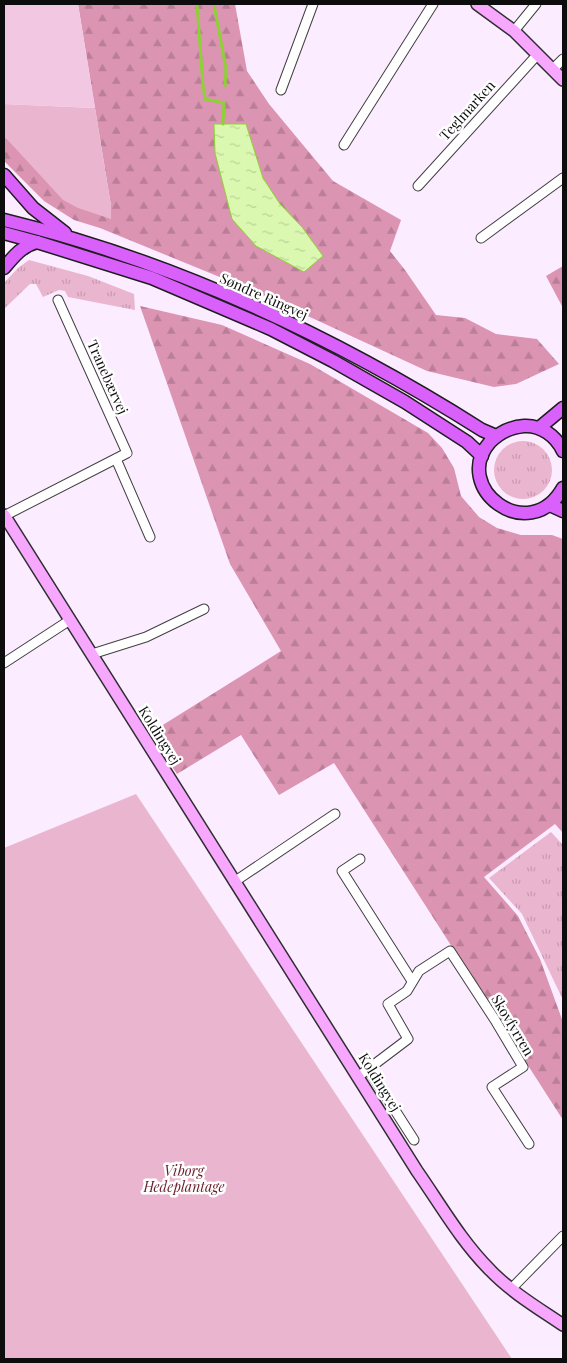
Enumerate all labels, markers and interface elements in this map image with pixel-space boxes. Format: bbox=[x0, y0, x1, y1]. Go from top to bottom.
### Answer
street label: Teglmarken bbox=[435, 75, 499, 144]
street label: Søndre Ringvej bbox=[217, 268, 311, 324]
street label: Tranebærvej bbox=[83, 337, 133, 417]
street label: Koldingvej bbox=[135, 702, 185, 768]
street label: Skovfyrren bbox=[487, 991, 539, 1060]
street label: Koldingvej bbox=[355, 1049, 405, 1115]
park label: Viborg Hedeplantage bbox=[142, 1161, 225, 1196]

